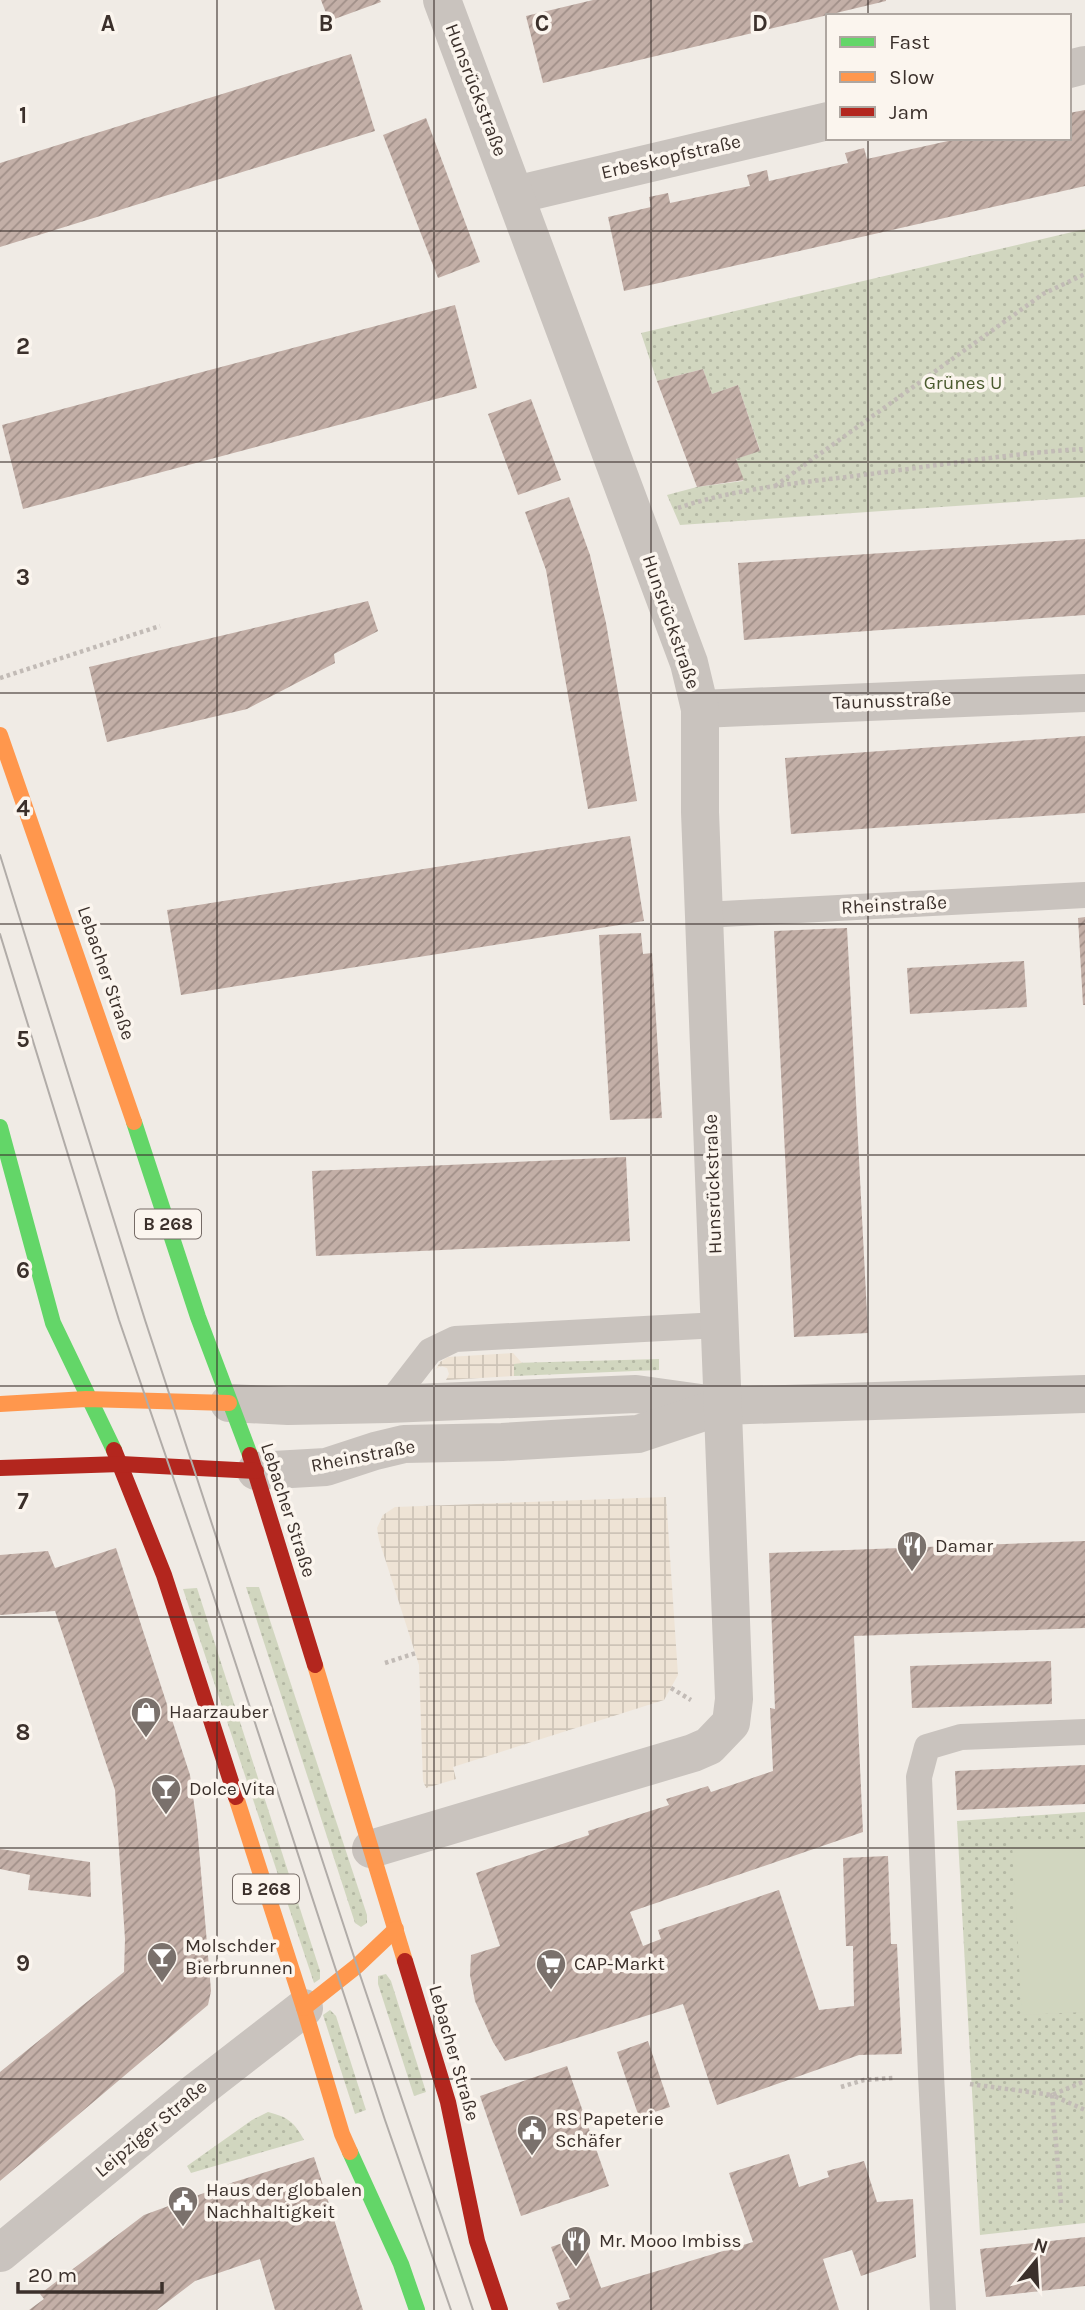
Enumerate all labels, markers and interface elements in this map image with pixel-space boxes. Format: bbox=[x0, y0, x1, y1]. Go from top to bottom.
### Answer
text: A bbox=[101, 10, 115, 37]
text: B bbox=[319, 10, 333, 37]
text: C bbox=[535, 10, 549, 37]
text: D bbox=[752, 10, 768, 37]
legend bbox=[826, 14, 1071, 140]
street label: Hunsrückstraße bbox=[441, 21, 511, 159]
text: Fast bbox=[889, 30, 930, 54]
text: Slow bbox=[889, 65, 934, 89]
text: Jam bbox=[889, 100, 929, 124]
text: 1 bbox=[19, 102, 27, 129]
street label: Erbeskopfstraße bbox=[599, 130, 743, 184]
text: 2 bbox=[16, 333, 30, 360]
park label: Grünes U bbox=[924, 372, 1002, 394]
street label: Hunsrückstraße bbox=[638, 552, 704, 692]
text: 3 bbox=[16, 564, 30, 591]
street label: Taunusstraße bbox=[832, 688, 952, 714]
text: 4 bbox=[16, 795, 30, 822]
street label: Rheinstraße bbox=[841, 891, 947, 919]
street label: Lebacher Straße bbox=[73, 903, 139, 1043]
text: 5 bbox=[16, 1026, 30, 1053]
street label: Hunsrückstraße bbox=[700, 1113, 726, 1255]
road number: B 268 bbox=[135, 1210, 201, 1238]
text: 6 bbox=[16, 1257, 30, 1284]
street label: Rheinstraße bbox=[309, 1435, 417, 1477]
street label: Lebacher Straße bbox=[256, 1440, 320, 1580]
text: 7 bbox=[17, 1488, 29, 1515]
restaurant icon: Damar bbox=[895, 1529, 929, 1573]
place label: Damar bbox=[935, 1535, 993, 1557]
shop icon: Haarzauber bbox=[129, 1695, 163, 1739]
place label: Haarzauber bbox=[169, 1701, 268, 1723]
text: 8 bbox=[16, 1719, 30, 1746]
bar icon: Dolce Vita bbox=[149, 1772, 183, 1816]
place label: Dolce Vita bbox=[189, 1778, 275, 1800]
road number: B 268 bbox=[233, 1874, 299, 1903]
place label: Molschder Bierbrunnen bbox=[185, 1935, 293, 1979]
bar icon: Molschder Bierbrunnen bbox=[145, 1940, 179, 1984]
supermarket icon: CAP-Markt bbox=[534, 1947, 568, 1991]
text: 9 bbox=[16, 1950, 30, 1977]
place label: CAP-Markt bbox=[574, 1953, 665, 1975]
street label: Lebacher Straße bbox=[424, 1983, 484, 2123]
street label: Leipziger Straße bbox=[91, 2076, 211, 2182]
place label: RS Papeterie Schäfer bbox=[555, 2108, 664, 2152]
public building icon: RS Papeterie Schäfer bbox=[515, 2113, 549, 2157]
place label: Haus der globalen Nachhaltigkeit bbox=[206, 2179, 362, 2223]
public building icon: Haus der globalen Nachhaltigkeit bbox=[166, 2184, 200, 2228]
restaurant icon: Mr. Mooo Imbiss bbox=[559, 2224, 593, 2268]
north arrow bbox=[1001, 2226, 1071, 2296]
place label: Mr. Mooo Imbiss bbox=[599, 2230, 742, 2252]
text: N bbox=[1031, 2233, 1051, 2258]
scale bar bbox=[18, 2250, 161, 2294]
text: 20 m bbox=[28, 2263, 77, 2287]

